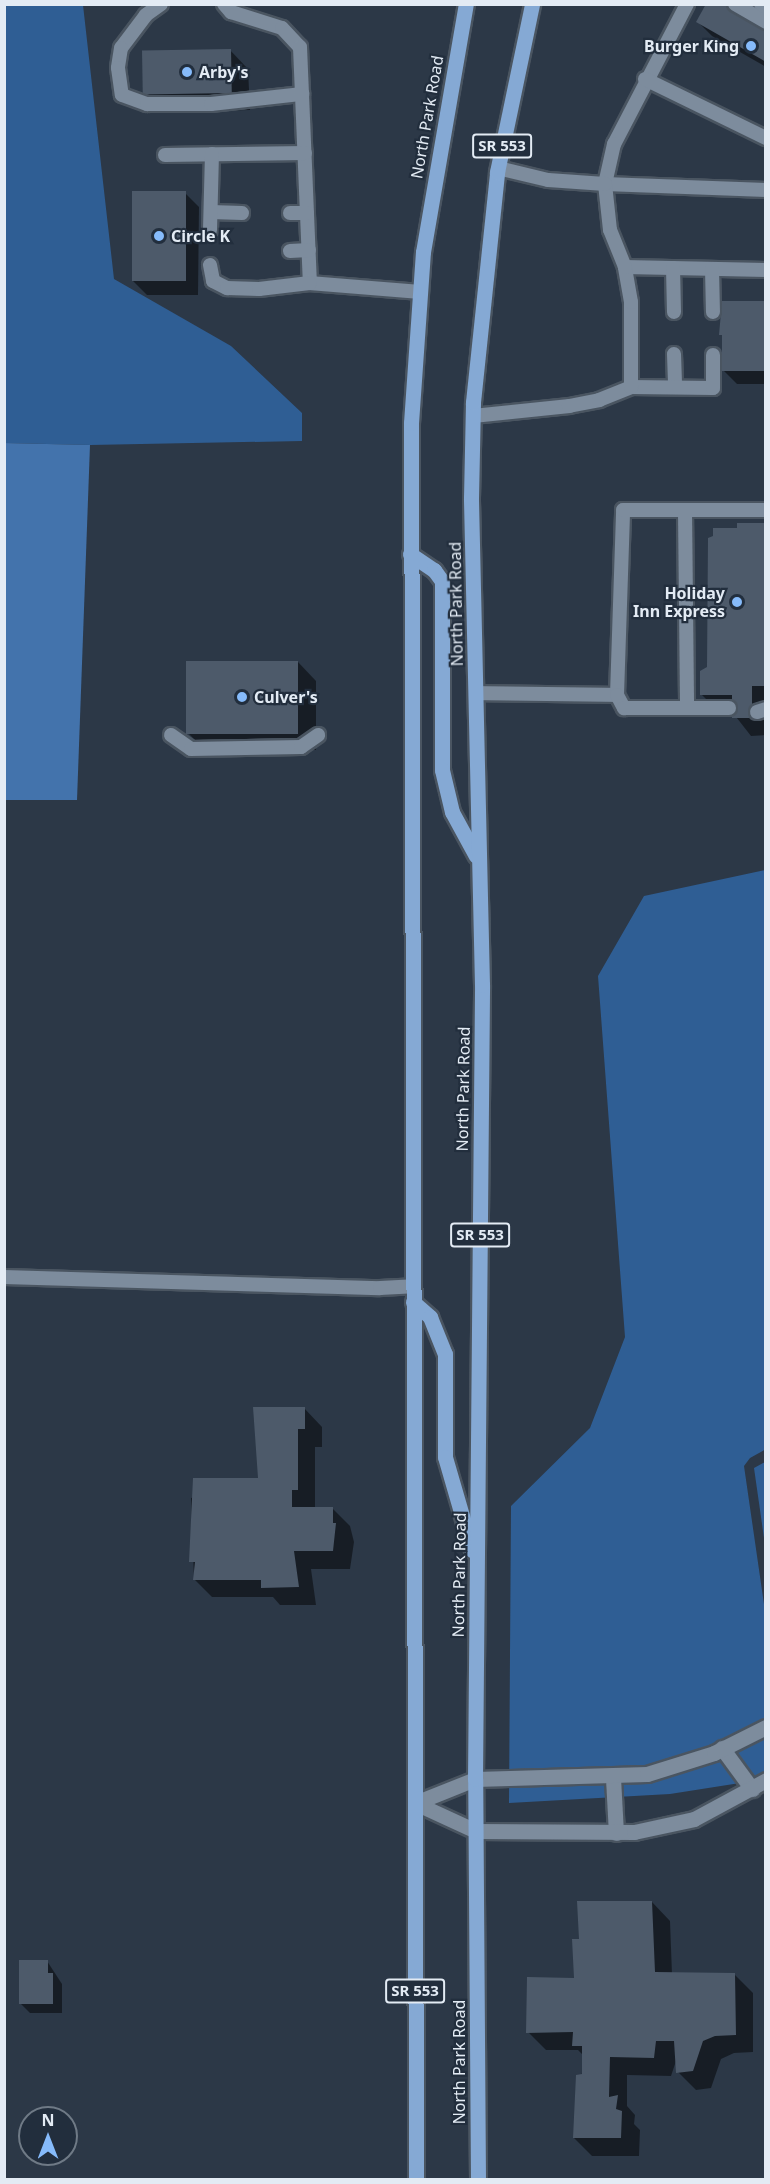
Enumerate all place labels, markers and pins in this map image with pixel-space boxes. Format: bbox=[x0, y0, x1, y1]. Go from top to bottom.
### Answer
place label: Burger King bbox=[644, 36, 739, 56]
marker: Burger King bbox=[744, 39, 758, 53]
place label: Arby's bbox=[199, 62, 249, 82]
marker: Arby's bbox=[180, 65, 194, 79]
place label: Circle K bbox=[171, 226, 230, 246]
marker: Circle K bbox=[152, 229, 166, 243]
place label: Holiday Inn Express bbox=[633, 583, 725, 621]
marker: Holiday Inn Express bbox=[730, 595, 744, 609]
place label: Culver's bbox=[254, 687, 318, 707]
marker: Culver's bbox=[235, 690, 249, 704]

